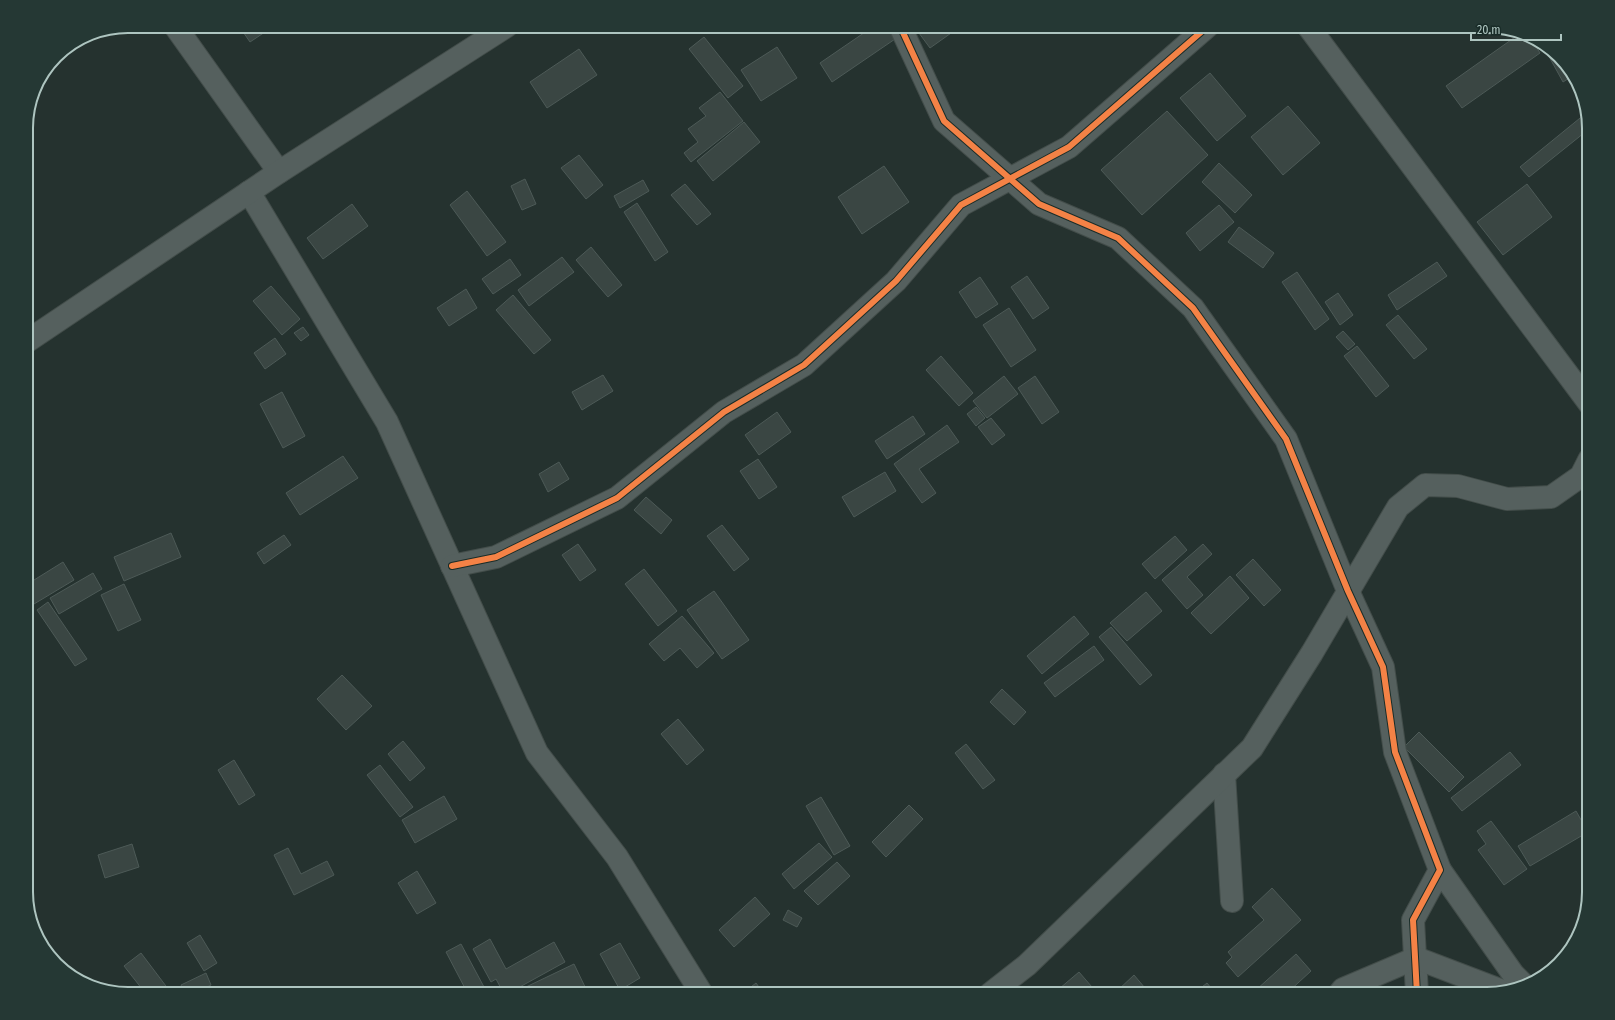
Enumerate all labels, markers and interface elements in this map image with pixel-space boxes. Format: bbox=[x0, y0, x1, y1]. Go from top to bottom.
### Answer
scale bar bbox=[1471, 16, 1561, 42]
text: 20 m bbox=[1477, 23, 1501, 37]

